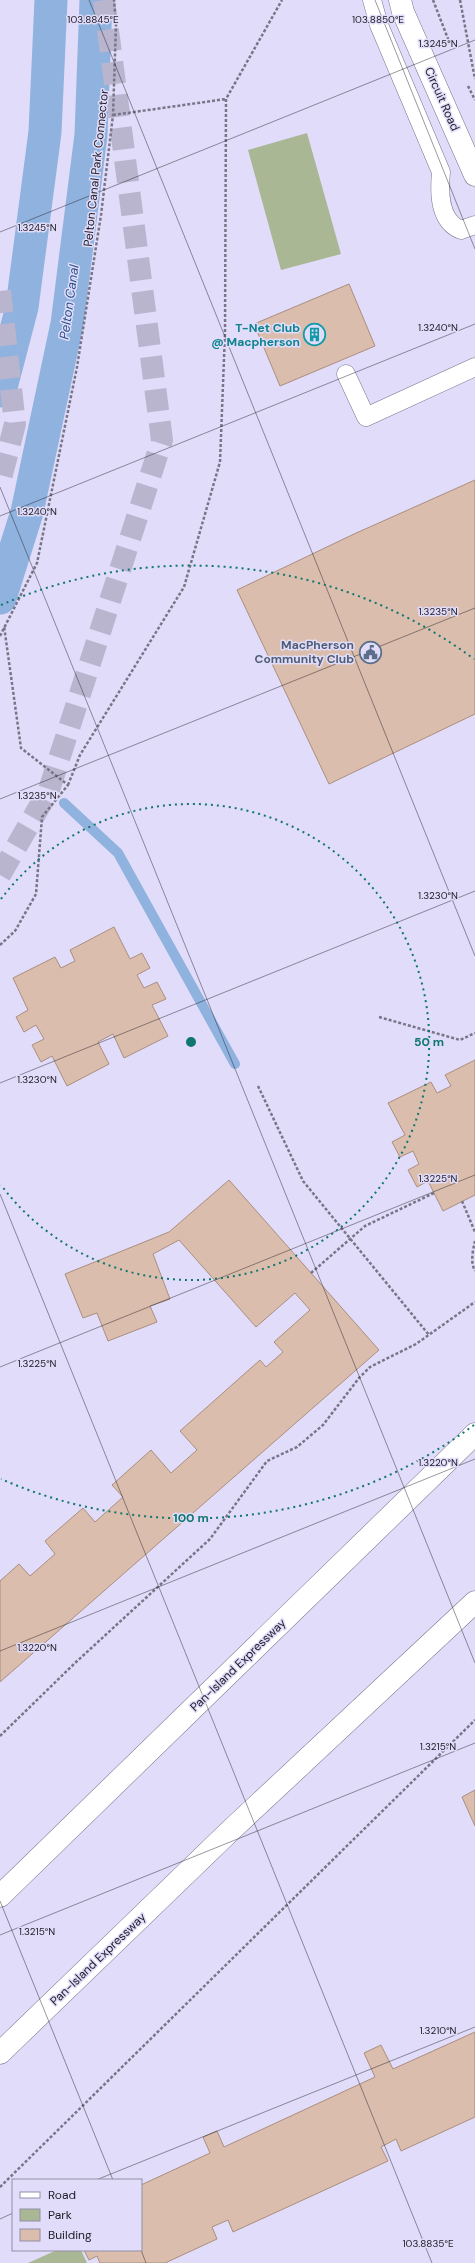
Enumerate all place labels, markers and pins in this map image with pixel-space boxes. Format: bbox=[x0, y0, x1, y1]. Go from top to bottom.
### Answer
place label: T-Net Club @ Macpherson bbox=[211, 320, 300, 350]
building icon: T-Net Club @ Macpherson bbox=[302, 322, 328, 348]
place label: MacPherson Community Club bbox=[255, 637, 354, 667]
public building icon: MacPherson Community Club bbox=[357, 639, 383, 665]
centre of rings bbox=[184, 1035, 198, 1049]

